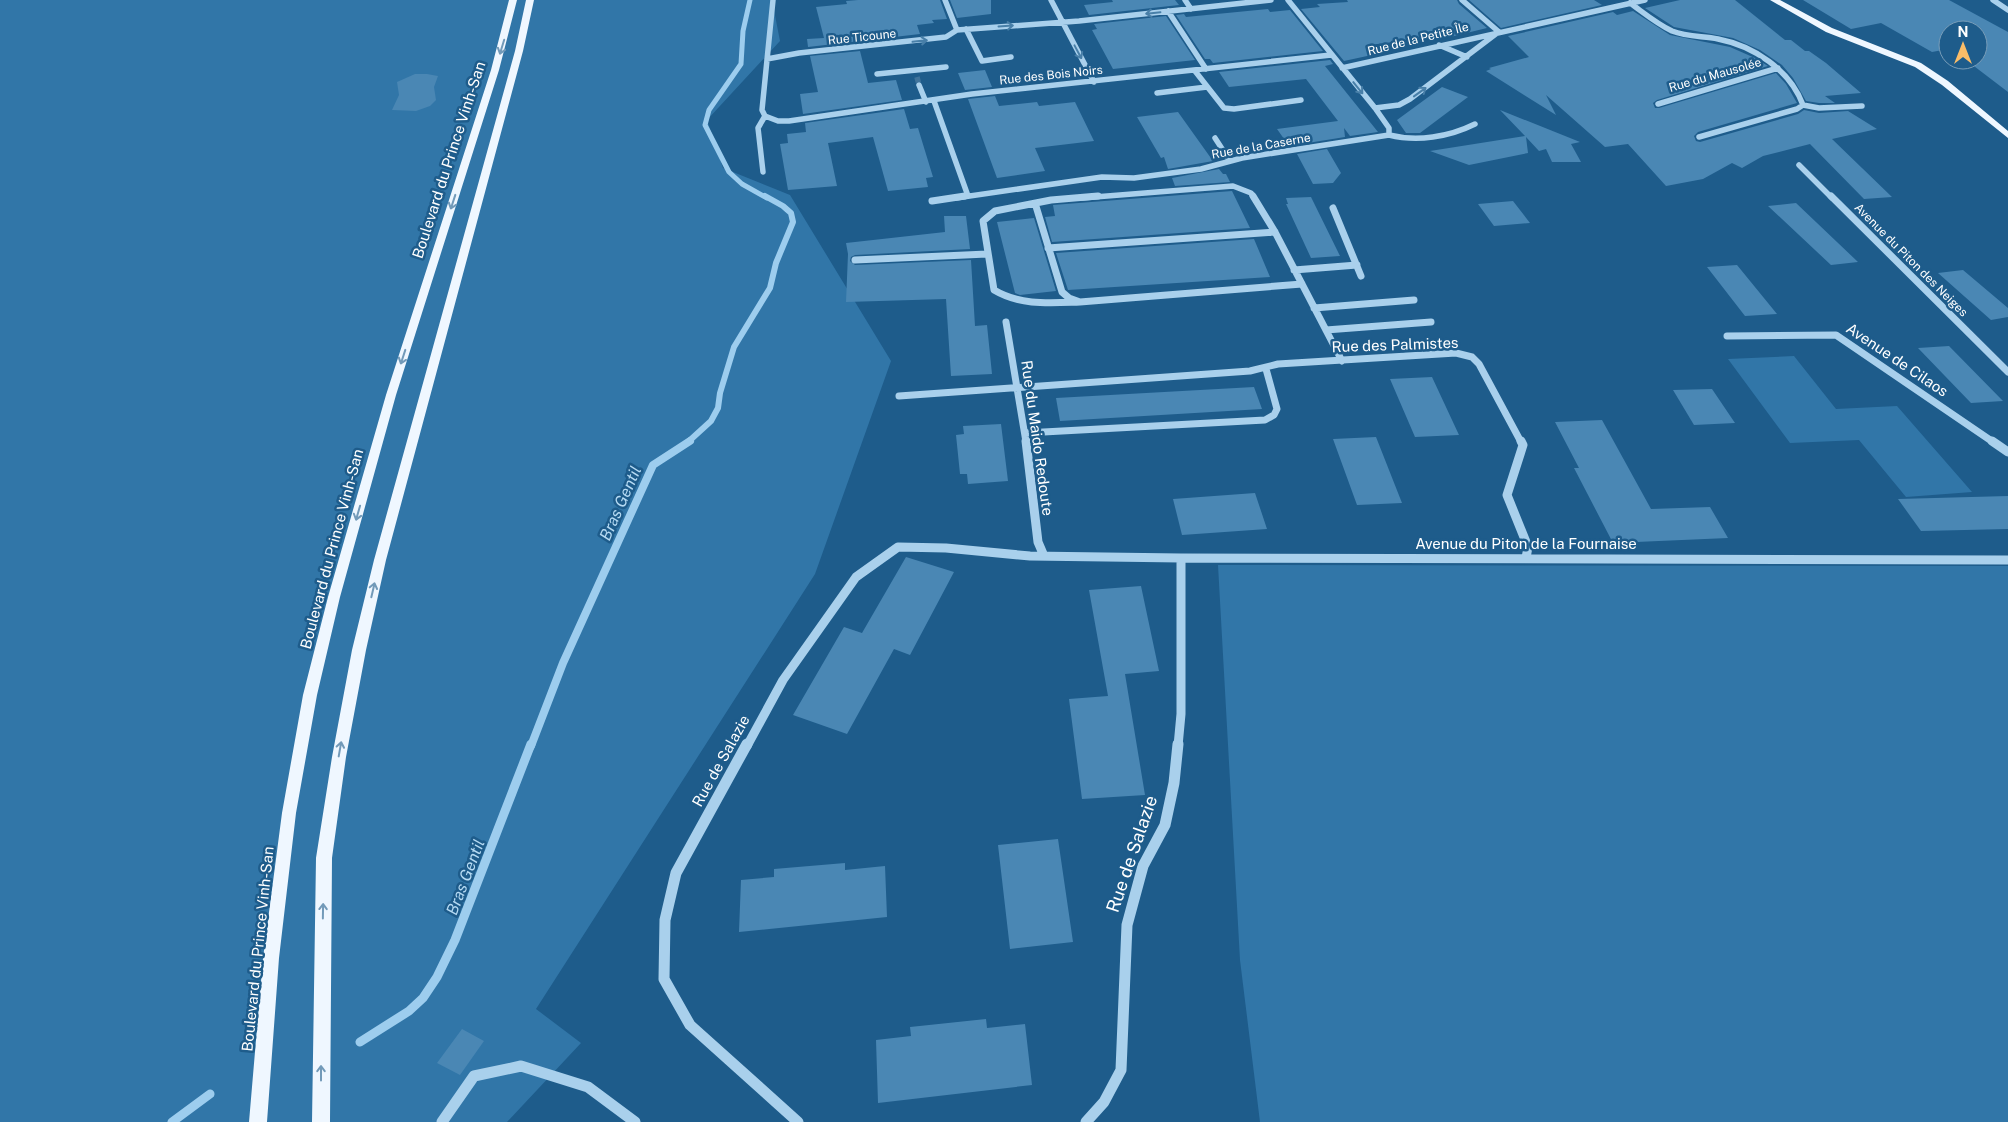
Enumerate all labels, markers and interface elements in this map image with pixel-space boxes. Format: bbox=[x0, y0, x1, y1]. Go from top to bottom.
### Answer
one-way arrow bbox=[1145, 8, 1161, 18]
street label: Rue de la Petite Île bbox=[1366, 20, 1470, 58]
north arrow bbox=[1938, 20, 1988, 70]
one-way arrow bbox=[997, 21, 1013, 30]
text: N bbox=[1958, 24, 1968, 40]
street label: Rue Ticoune bbox=[827, 26, 897, 48]
one-way arrow bbox=[912, 36, 928, 46]
one-way arrow bbox=[496, 39, 506, 55]
one-way arrow bbox=[1074, 44, 1083, 59]
street label: Rue du Mausolée bbox=[1667, 55, 1763, 95]
street label: Boulevard du Prince Vinh-San bbox=[409, 59, 488, 261]
street label: Rue des Bois Noirs bbox=[999, 63, 1103, 87]
one-way arrow bbox=[1353, 81, 1364, 94]
one-way arrow bbox=[1413, 87, 1427, 97]
street label: Rue de la Caserne bbox=[1210, 130, 1312, 162]
one-way arrow bbox=[447, 194, 457, 210]
street label: Avenue du Piton des Neiges bbox=[1852, 201, 1970, 319]
street label: Avenue de Cilaos bbox=[1843, 319, 1951, 400]
street label: Rue des Palmistes bbox=[1331, 334, 1459, 355]
one-way arrow bbox=[398, 349, 407, 364]
street label: Rue du Maido Redoute bbox=[1018, 359, 1057, 517]
street label: Boulevard du Prince Vinh-San bbox=[297, 447, 366, 651]
water label: Bras Gentil bbox=[596, 463, 645, 543]
one-way arrow bbox=[352, 504, 362, 520]
street label: Avenue du Piton de la Fournaise bbox=[1415, 535, 1637, 552]
one-way arrow bbox=[369, 583, 378, 599]
street label: Rue de Salazie bbox=[688, 712, 753, 809]
one-way arrow bbox=[336, 742, 346, 758]
street label: Rue de Salazie bbox=[1102, 793, 1161, 915]
water label: Bras Gentil bbox=[442, 837, 489, 918]
street label: Boulevard du Prince Vinh-San bbox=[238, 846, 277, 1052]
one-way arrow bbox=[318, 903, 328, 920]
one-way arrow bbox=[316, 1066, 326, 1082]

